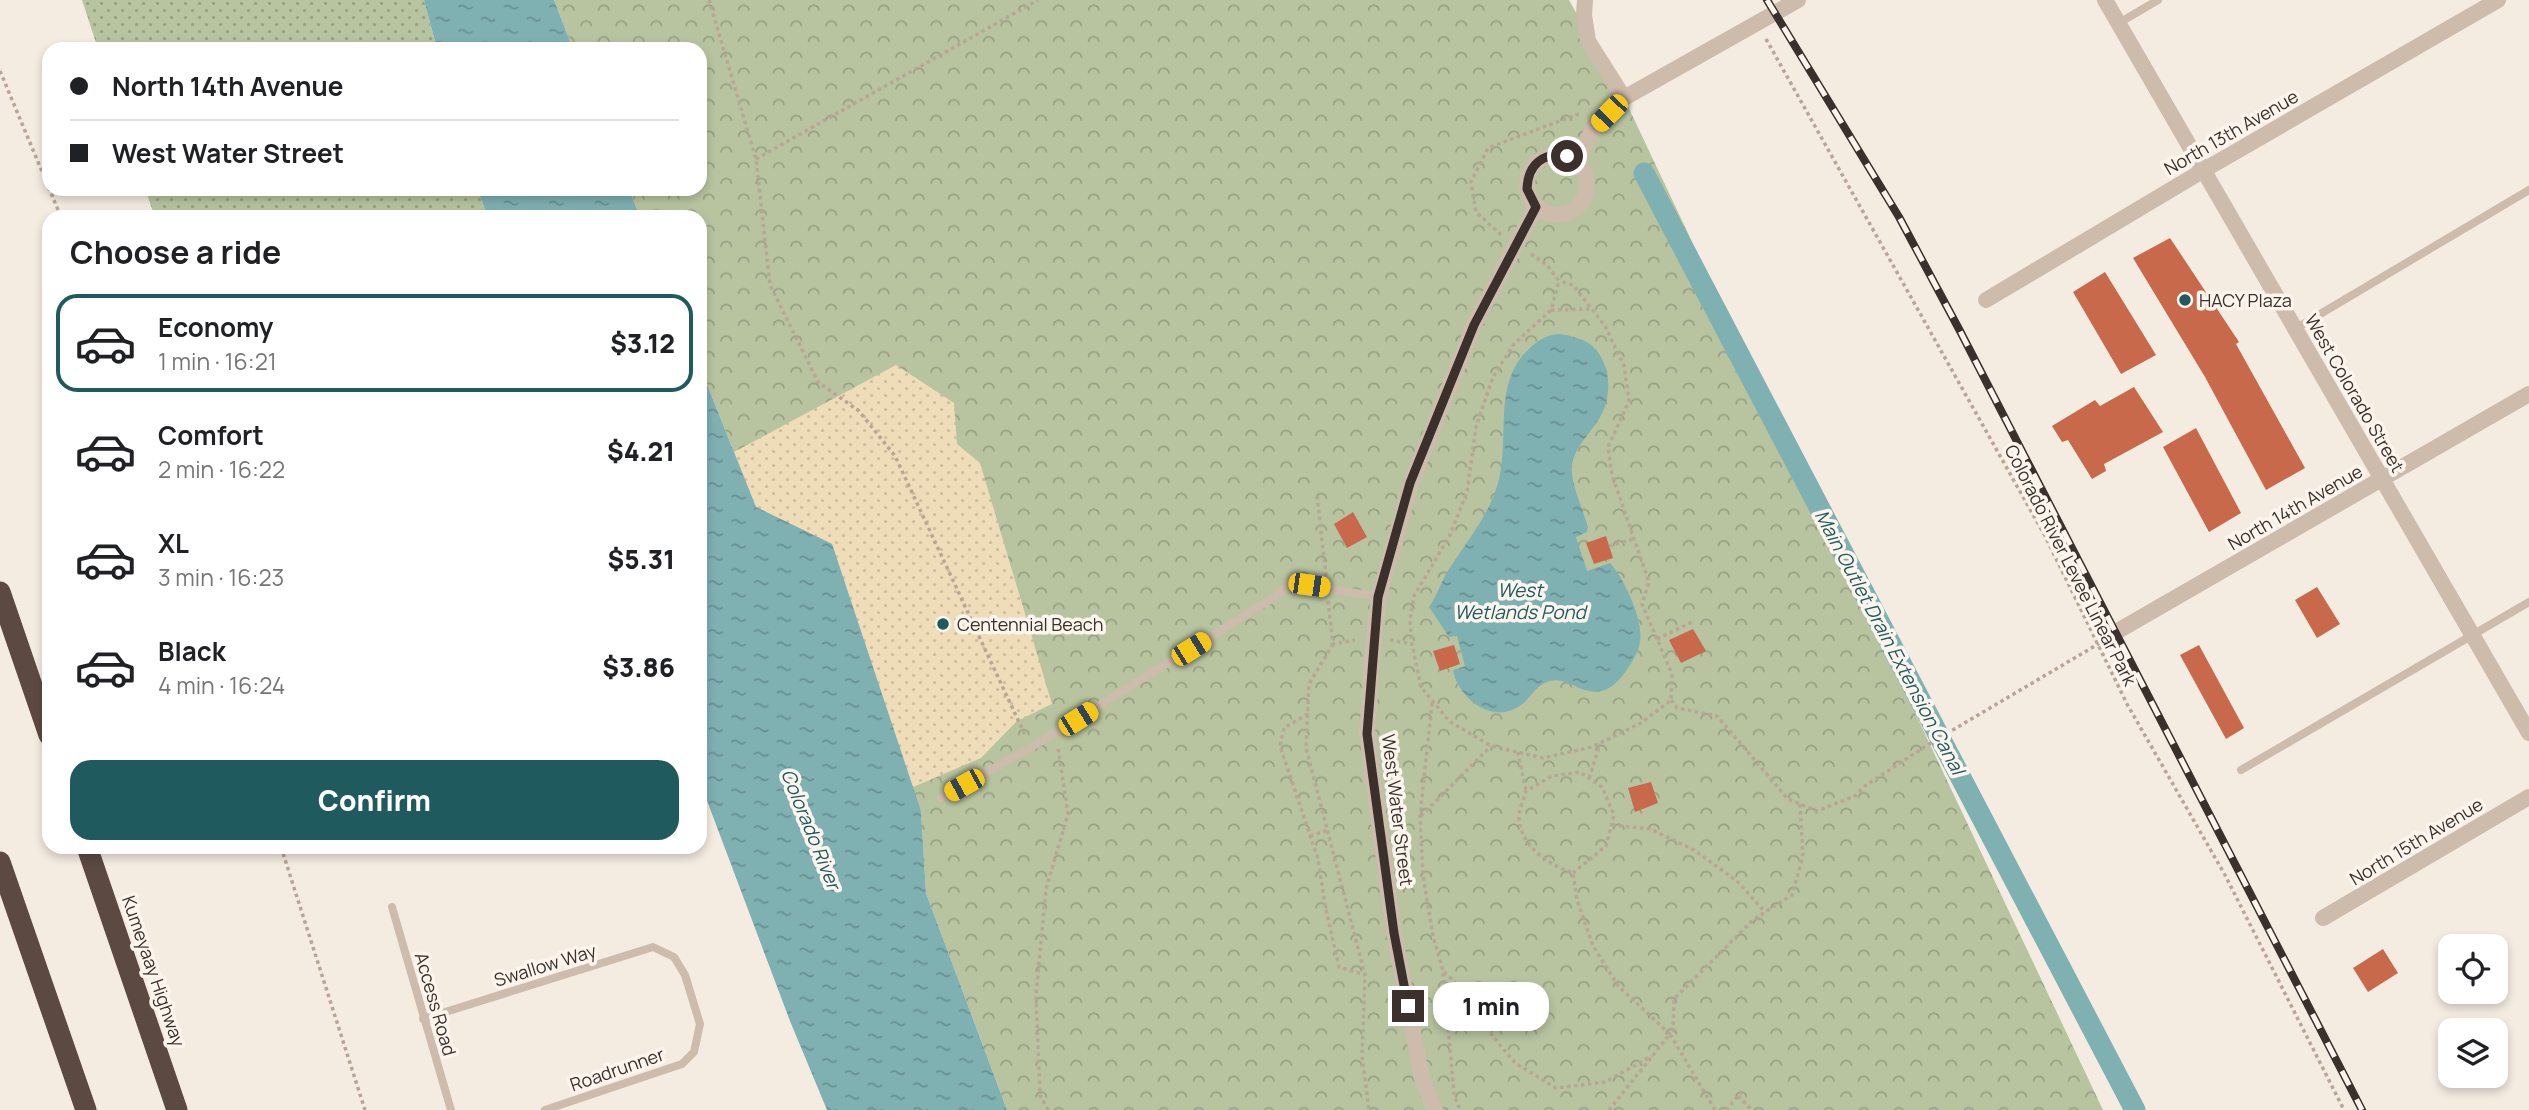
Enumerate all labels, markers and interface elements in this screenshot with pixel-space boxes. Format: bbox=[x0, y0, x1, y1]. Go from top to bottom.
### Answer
text: North 14th Avenue bbox=[112, 68, 343, 104]
street label: North 13th Avenue bbox=[2160, 84, 2302, 180]
car bbox=[1587, 91, 1632, 135]
text: West Water Street bbox=[112, 135, 344, 171]
route start bbox=[1551, 140, 1583, 172]
text: Choose a ride bbox=[70, 230, 281, 274]
place label: HACY Plaza bbox=[2199, 288, 2292, 312]
marker: HACY Plaza bbox=[2177, 292, 2193, 308]
text: Economy bbox=[158, 309, 273, 345]
street label: West Colorado Street bbox=[2300, 310, 2410, 476]
icon: car bbox=[74, 312, 137, 375]
text: $3.12 bbox=[610, 325, 675, 361]
text: 1 min · 16:21 bbox=[158, 345, 277, 377]
text: Comfort bbox=[158, 417, 264, 453]
icon: car bbox=[74, 420, 137, 483]
text: $4.21 bbox=[607, 433, 675, 469]
street label: Colorado River Levee Linear Park bbox=[2000, 440, 2143, 691]
text: 2 min · 16:22 bbox=[158, 453, 285, 485]
street label: North 14th Avenue bbox=[2223, 459, 2367, 555]
water label: Main Outlet Drain Extension Canal bbox=[1809, 505, 1972, 781]
text: XL bbox=[158, 525, 189, 561]
icon: car bbox=[74, 528, 137, 591]
text: $5.31 bbox=[608, 541, 675, 577]
text: 3 min · 16:23 bbox=[158, 561, 284, 593]
car bbox=[1287, 572, 1332, 598]
water label: West Wetlands Pond bbox=[1454, 577, 1589, 625]
place label: Centennial Beach bbox=[957, 612, 1103, 636]
marker: Centennial Beach bbox=[935, 616, 951, 632]
car bbox=[1168, 629, 1215, 669]
text: Black bbox=[158, 633, 226, 669]
icon: car bbox=[74, 636, 137, 699]
text: $3.86 bbox=[602, 649, 675, 685]
text: 4 min · 16:24 bbox=[158, 669, 285, 701]
car bbox=[1055, 699, 1102, 739]
street label: West Water Street bbox=[1377, 733, 1419, 887]
button: Confirm bbox=[70, 760, 679, 840]
water label: Colorado River bbox=[775, 765, 848, 895]
car bbox=[941, 766, 988, 804]
street label: North 15th Avenue bbox=[2345, 792, 2487, 890]
street label: Kumeyaay Highway bbox=[117, 892, 191, 1050]
map controls bbox=[2438, 934, 2508, 1088]
button: locate bbox=[2438, 934, 2508, 1004]
street label: Swallow Way bbox=[491, 938, 599, 992]
street label: Access Road bbox=[410, 950, 462, 1058]
callout: 1 min bbox=[1432, 982, 1548, 1030]
route end bbox=[1392, 990, 1424, 1022]
text: 1 min bbox=[1462, 990, 1520, 1022]
button: layers bbox=[2438, 1018, 2508, 1088]
street label: Roadrunner bbox=[567, 1042, 668, 1096]

